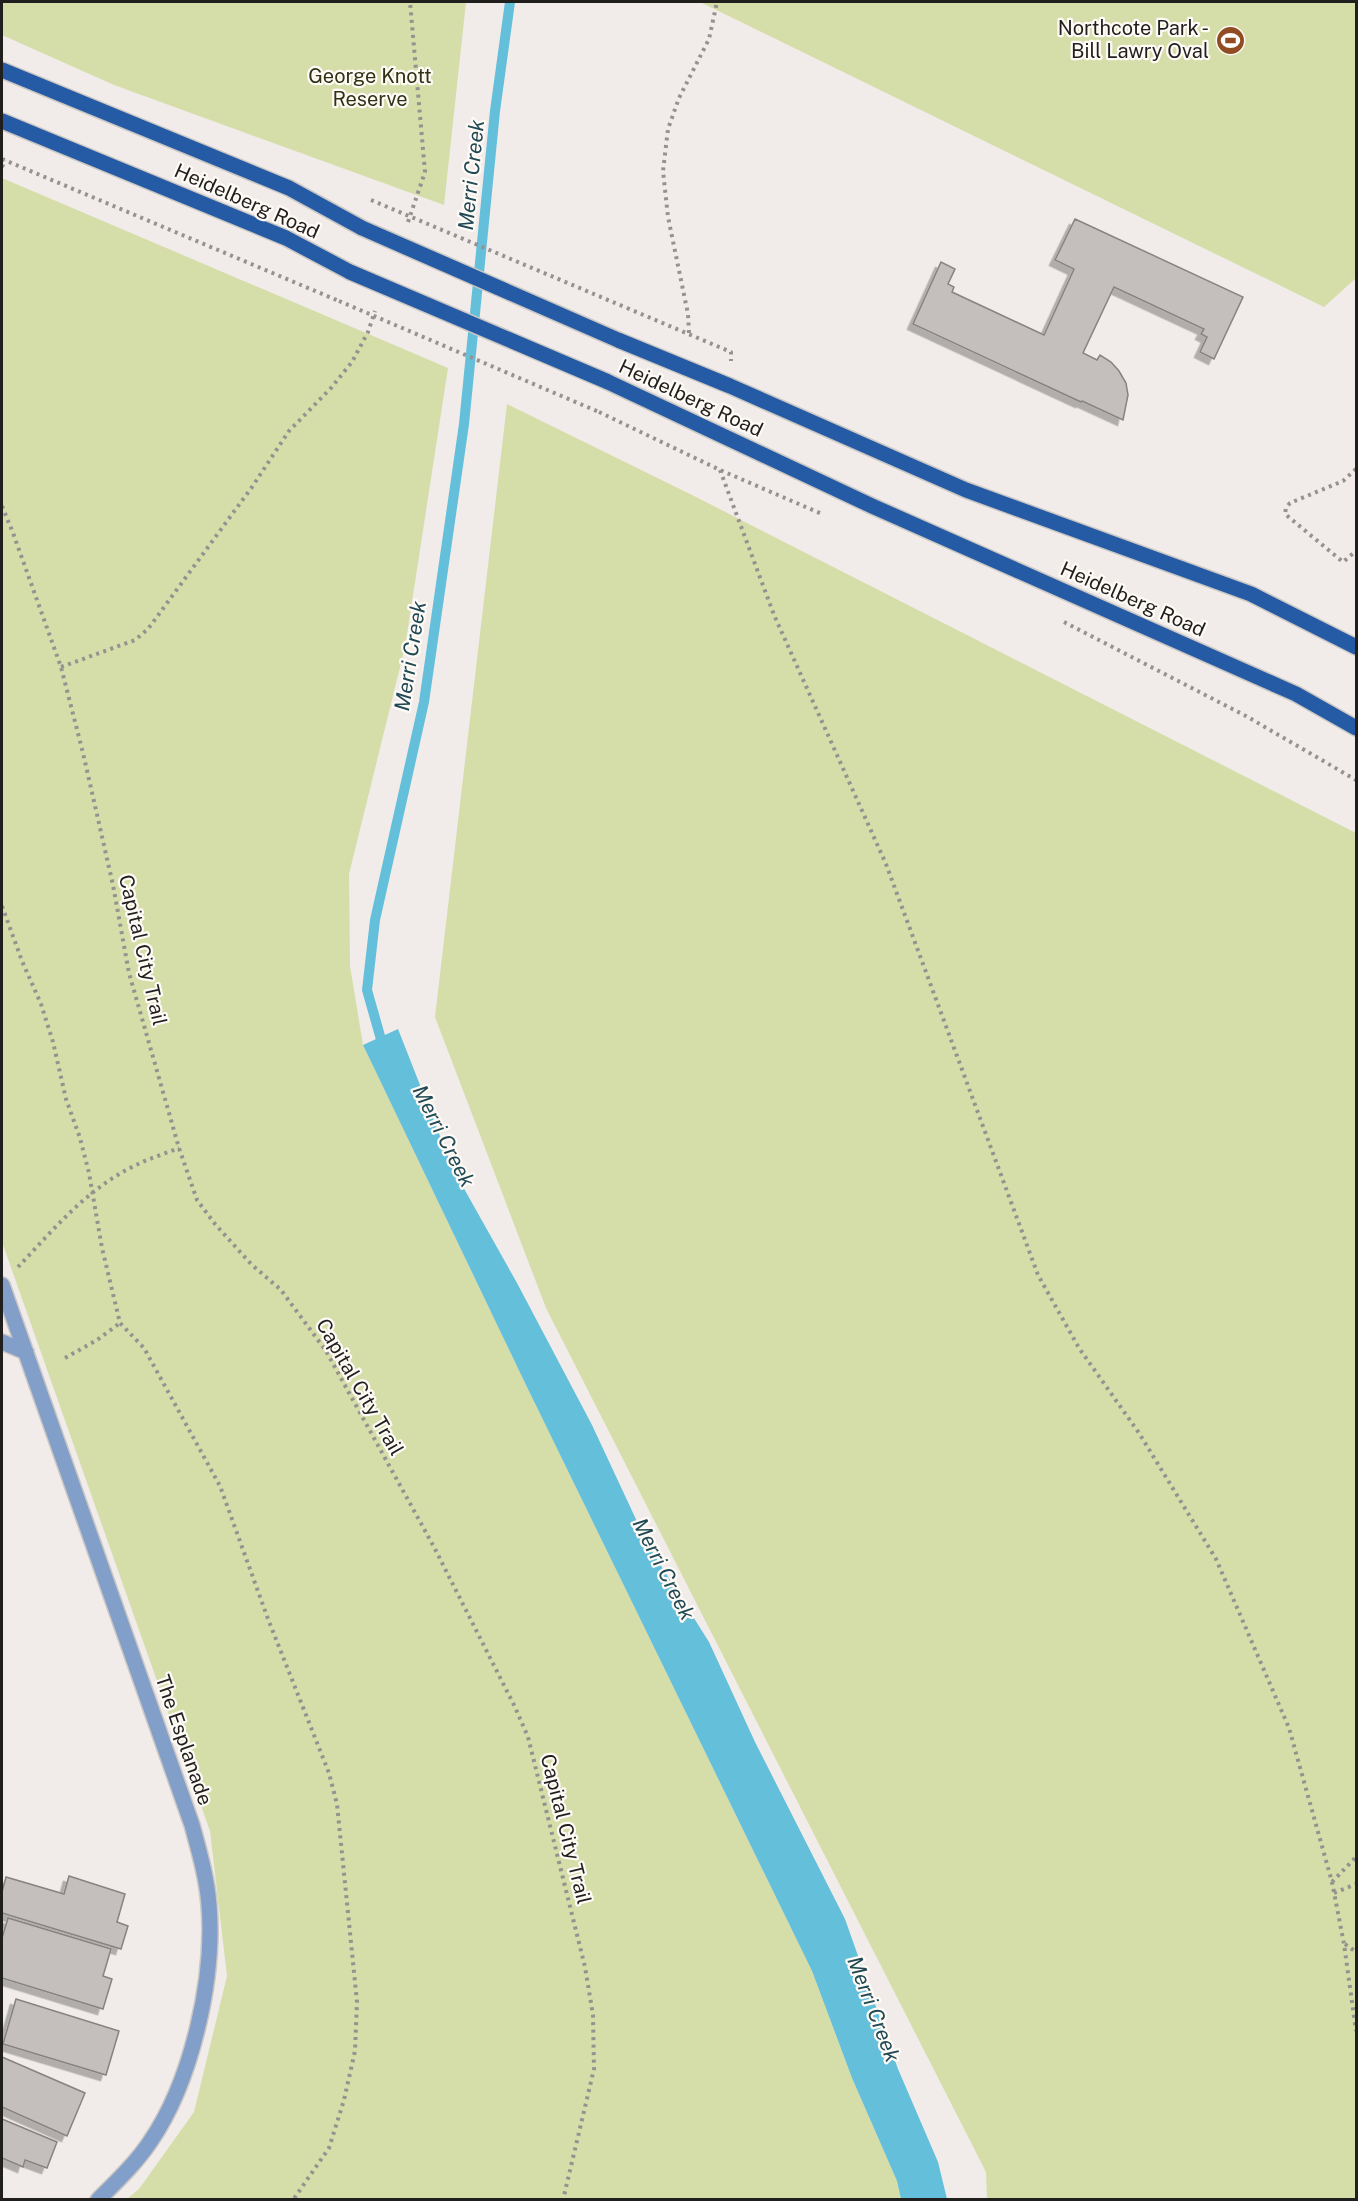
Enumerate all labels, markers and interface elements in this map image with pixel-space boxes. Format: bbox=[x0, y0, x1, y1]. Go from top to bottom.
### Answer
place label: Northcote Park - Bill Lawry Oval bbox=[1058, 16, 1209, 63]
sports icon: Northcote Park - Bill Lawry Oval bbox=[1214, 24, 1246, 56]
park label: George Knott Reserve bbox=[308, 64, 432, 111]
water label: Merri Creek bbox=[453, 118, 489, 232]
street label: Heidelberg Road bbox=[171, 158, 323, 244]
street label: Heidelberg Road bbox=[615, 354, 767, 442]
street label: Heidelberg Road bbox=[1057, 556, 1209, 642]
water label: Merri Creek bbox=[389, 598, 431, 713]
street label: Capital City Trail bbox=[114, 872, 172, 1028]
water label: Merri Creek bbox=[408, 1081, 481, 1192]
street label: Capital City Trail bbox=[311, 1314, 409, 1460]
water label: Merri Creek bbox=[628, 1514, 701, 1625]
street label: The Esplanade bbox=[150, 1672, 218, 1808]
street label: Capital City Trail bbox=[536, 1751, 596, 1907]
water label: Merri Creek bbox=[842, 1953, 906, 2066]

